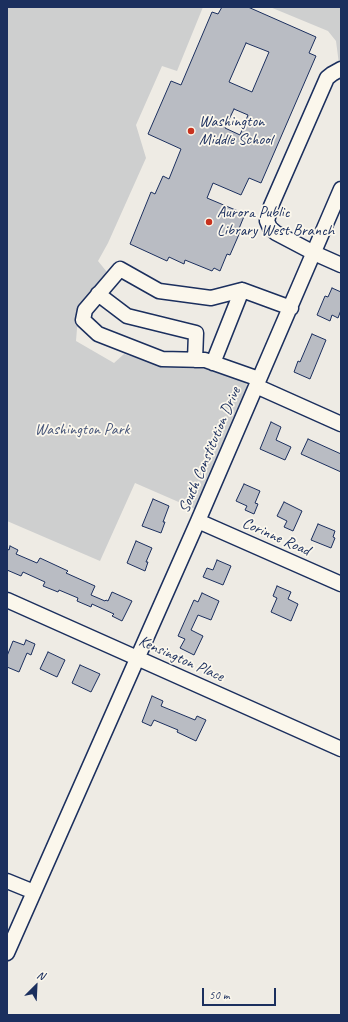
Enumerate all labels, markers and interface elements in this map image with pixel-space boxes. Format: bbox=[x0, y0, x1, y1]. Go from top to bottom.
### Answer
place label: Washington Middle School bbox=[199, 112, 272, 150]
marker: Washington Middle School bbox=[186, 126, 196, 136]
place label: Aurora Public Library West Branch bbox=[217, 203, 334, 241]
marker: Aurora Public Library West Branch bbox=[204, 217, 214, 227]
street label: South Constitution Drive bbox=[175, 384, 245, 516]
park label: Washington Park bbox=[35, 420, 129, 440]
street label: Corinne Road bbox=[239, 514, 313, 560]
street label: Kensington Place bbox=[135, 632, 227, 686]
north arrow bbox=[16, 966, 56, 1006]
text: N bbox=[35, 967, 47, 983]
scale bar bbox=[204, 980, 278, 1006]
text: 50 m bbox=[209, 987, 229, 1003]

